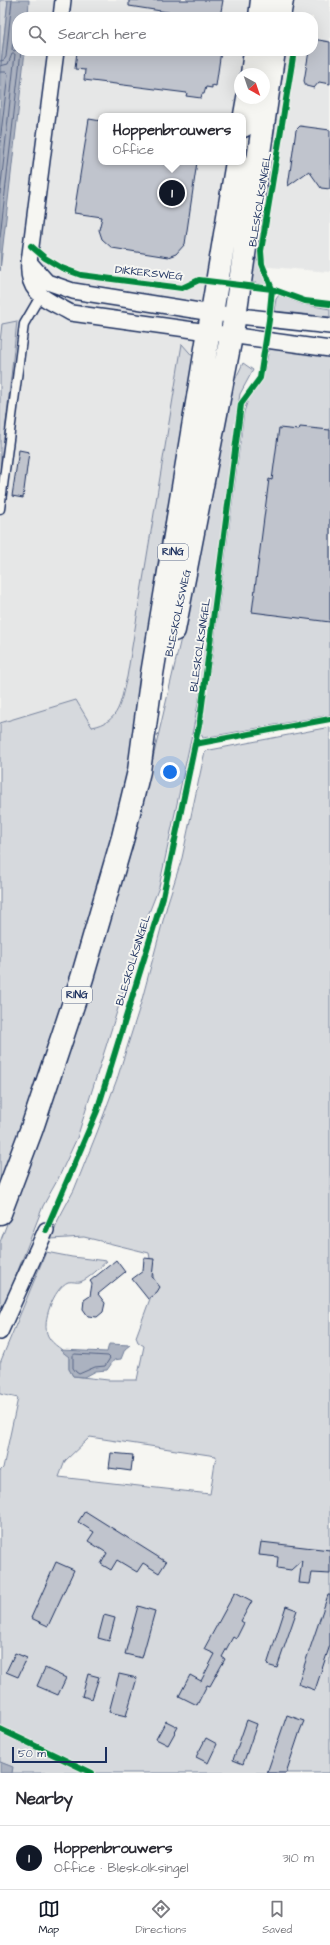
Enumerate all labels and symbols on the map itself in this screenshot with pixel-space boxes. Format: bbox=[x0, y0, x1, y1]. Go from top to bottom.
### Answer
north arrow bbox=[234, 68, 270, 104]
street label: BLESKOLKSINGEL bbox=[245, 152, 275, 248]
pin: 1 bbox=[159, 178, 185, 208]
street label: DIKKERSWEG bbox=[114, 262, 184, 284]
road number: RING bbox=[158, 544, 188, 560]
street label: BLESKOLKSWEG bbox=[161, 568, 195, 658]
street label: BLESKOLKSINGEL bbox=[186, 597, 214, 693]
your location bbox=[160, 762, 180, 782]
street label: BLESKOLKSINGEL bbox=[112, 912, 154, 1007]
road number: RING bbox=[62, 987, 92, 1003]
scale bar bbox=[12, 1745, 107, 1764]

